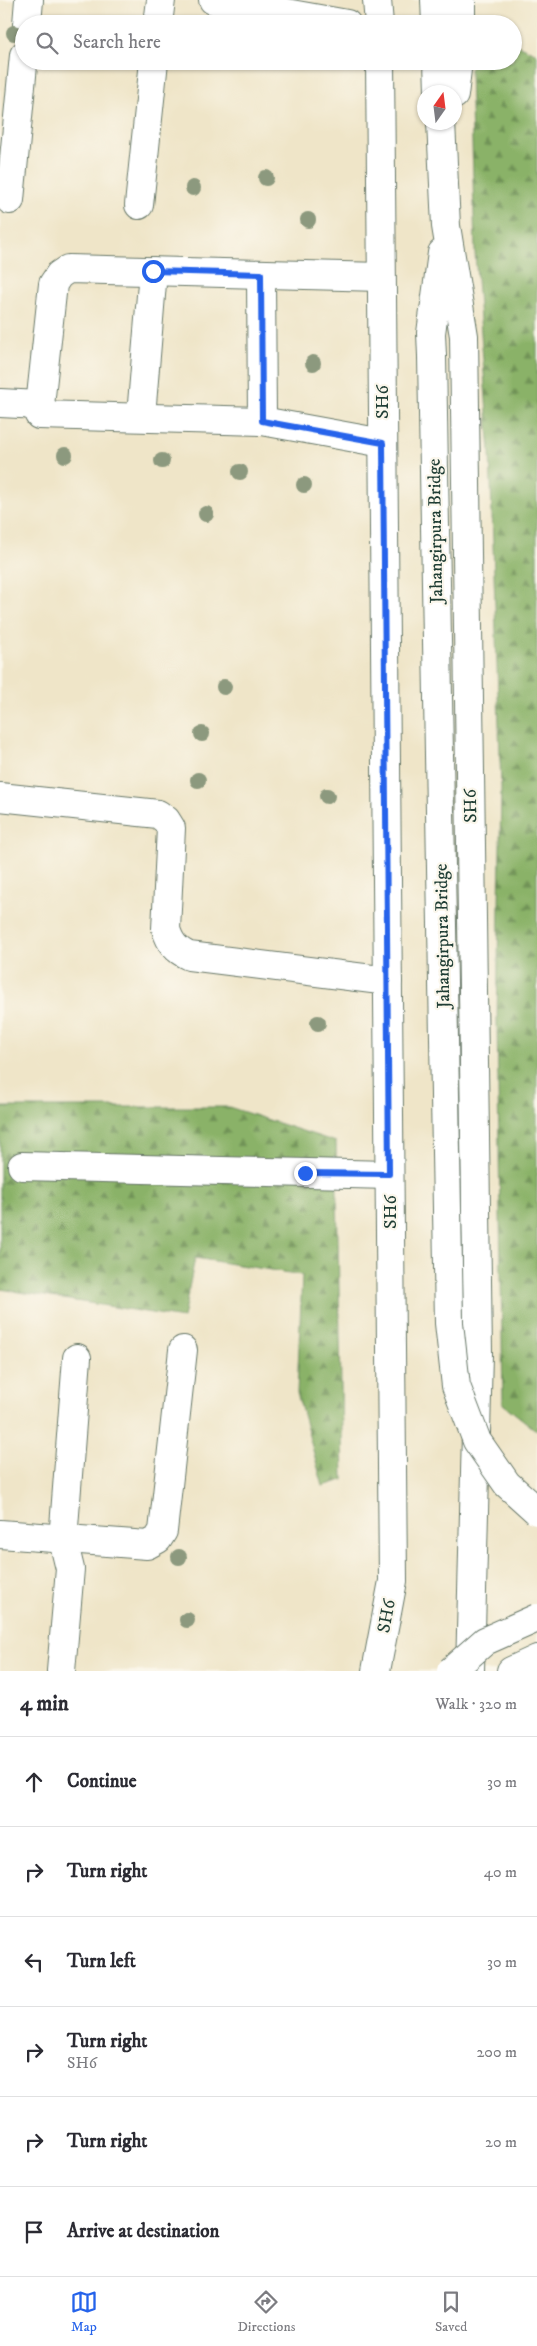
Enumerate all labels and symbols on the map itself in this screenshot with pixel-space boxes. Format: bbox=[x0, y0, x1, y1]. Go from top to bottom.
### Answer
north arrow bbox=[417, 85, 462, 130]
route start bbox=[142, 260, 165, 283]
street label: SH6 bbox=[372, 384, 394, 419]
street label: Jahangirpura Bridge bbox=[424, 458, 448, 606]
street label: SH6 bbox=[460, 788, 482, 823]
street label: Jahangirpura Bridge bbox=[431, 863, 455, 1011]
route end bbox=[294, 1162, 317, 1185]
street label: SH6 bbox=[380, 1194, 402, 1229]
street label: SH6 bbox=[373, 1597, 401, 1635]

